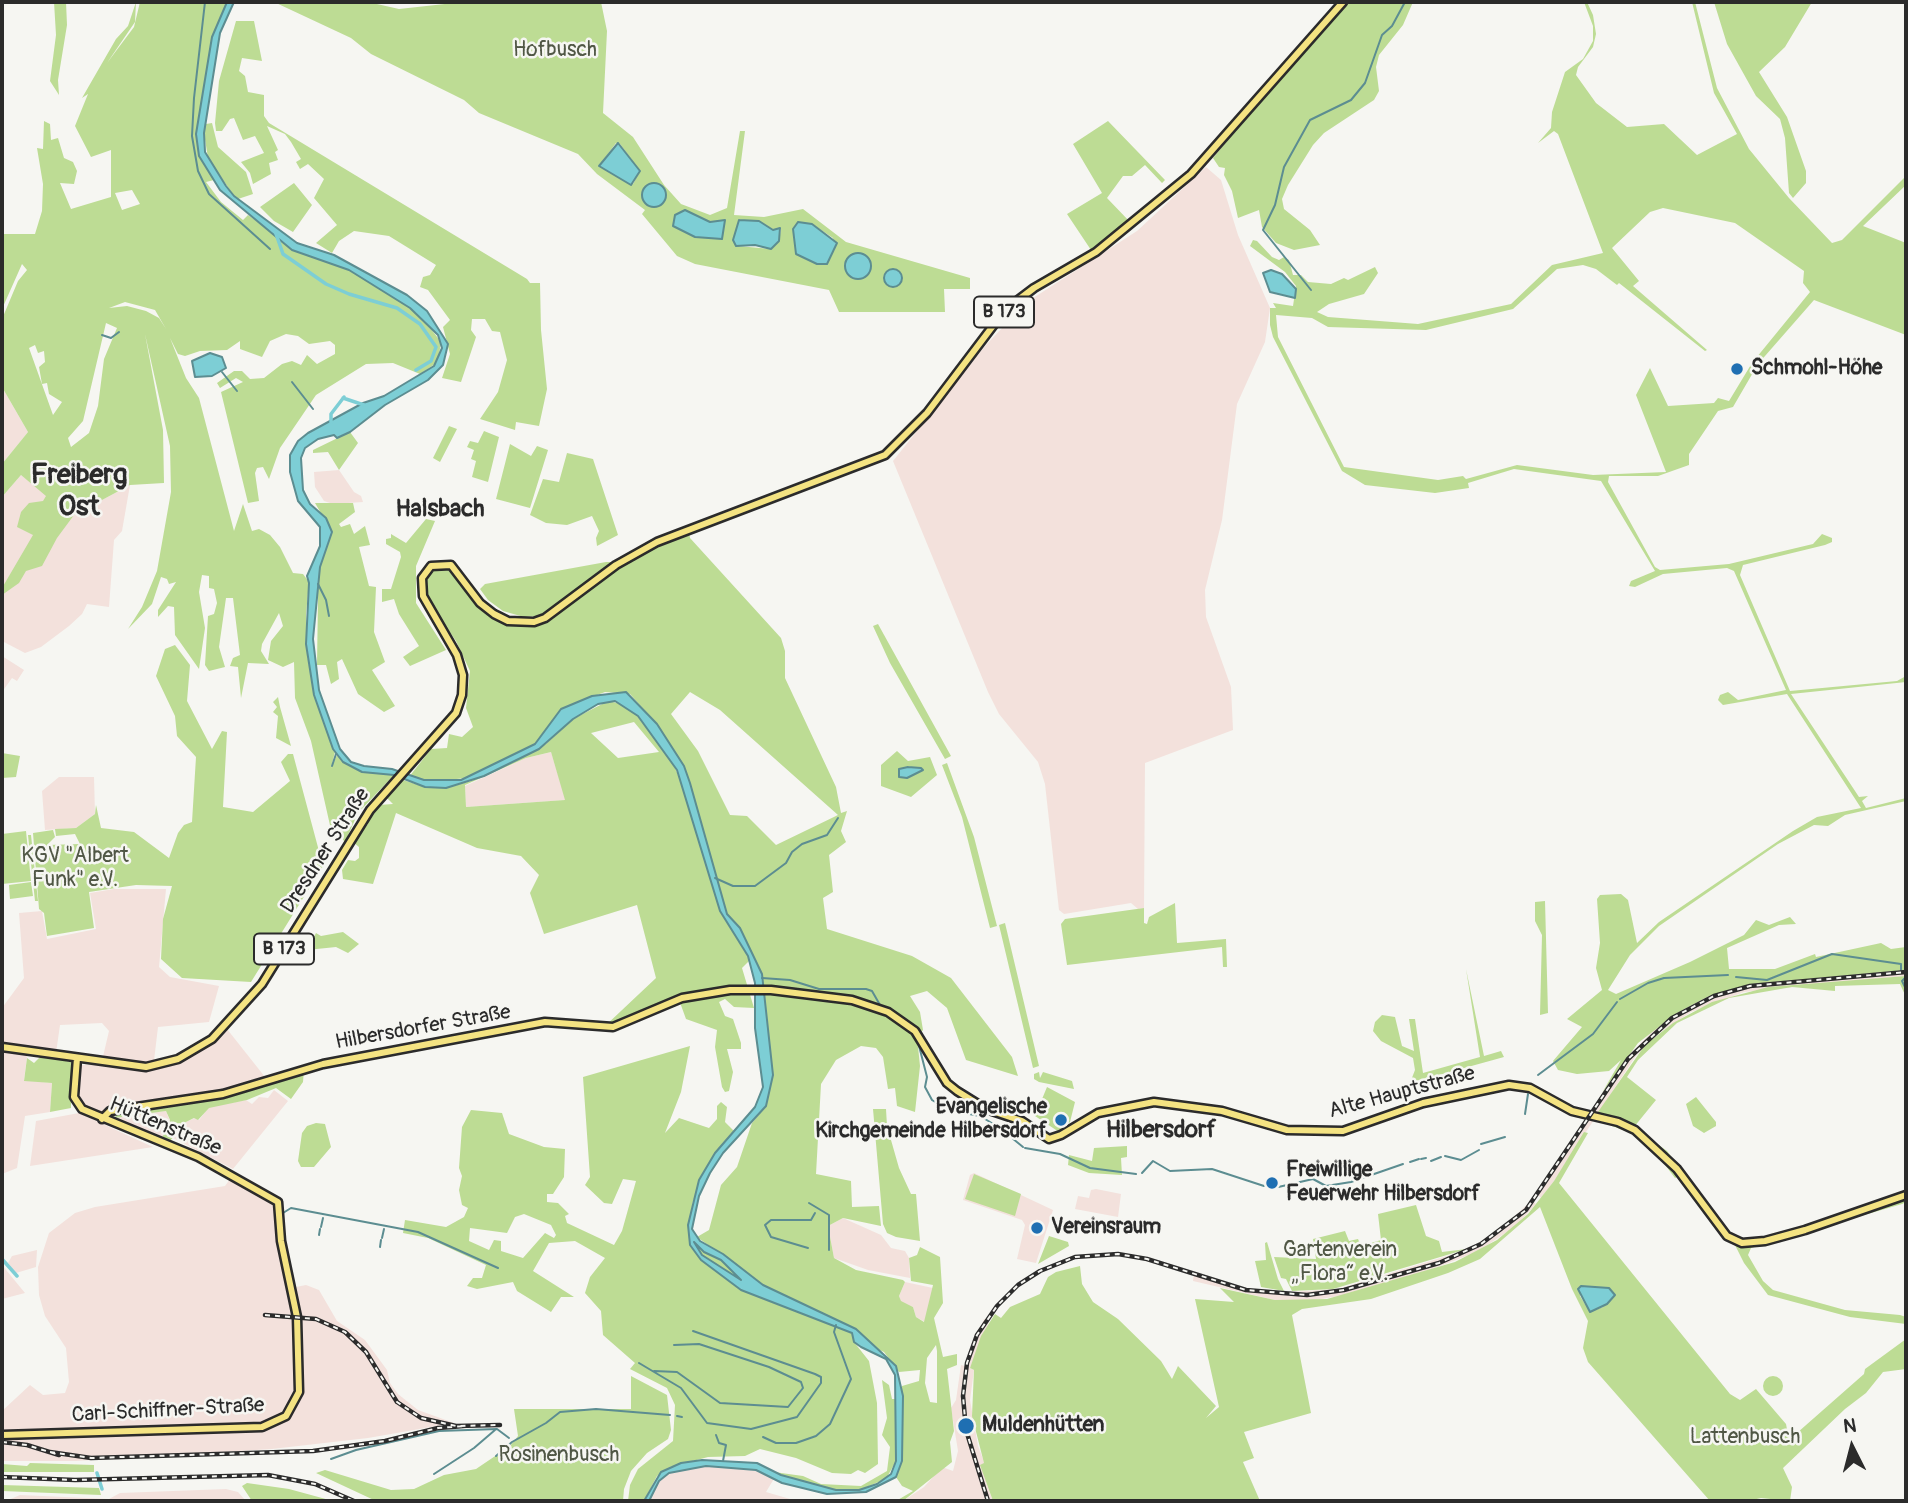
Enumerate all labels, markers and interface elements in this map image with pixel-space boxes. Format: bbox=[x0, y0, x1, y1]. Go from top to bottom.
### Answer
park label: Hofbusch bbox=[513, 38, 597, 64]
road number: B 173 bbox=[974, 296, 1034, 328]
place label: Schmohl-Höhe bbox=[1751, 356, 1882, 382]
marker: Schmohl-Höhe bbox=[1729, 361, 1745, 377]
district label: Freiberg Ost bbox=[31, 459, 127, 525]
district label: Halsbach bbox=[395, 496, 485, 524]
street label: Dresdner Straße bbox=[276, 784, 376, 918]
park label: KGV "Albert Funk" e.V. bbox=[21, 844, 129, 894]
road number: B 173 bbox=[254, 934, 314, 965]
street label: Hilbersdorfer Straße bbox=[333, 1000, 513, 1056]
street label: Alte Hauptstraße bbox=[1326, 1061, 1478, 1125]
street label: Hüttenstraße bbox=[105, 1092, 225, 1162]
place label: Evangelische Kirchgemeinde Hilbersdorf bbox=[815, 1095, 1047, 1145]
marker: Evangelische Kirchgemeinde Hilbersdorf bbox=[1053, 1112, 1069, 1128]
district label: Hilbersdorf bbox=[1106, 1117, 1216, 1145]
place label: Freiwillige Feuerwehr Hilbersdorf bbox=[1286, 1158, 1480, 1208]
marker: Freiwillige Feuerwehr Hilbersdorf bbox=[1264, 1175, 1280, 1191]
place label: Vereinsraum bbox=[1051, 1215, 1161, 1241]
marker: Vereinsraum bbox=[1029, 1220, 1045, 1236]
park label: Gartenverein „Flora“ e.V. bbox=[1283, 1238, 1397, 1288]
street label: Carl-Schiffner-Straße bbox=[71, 1393, 265, 1429]
north arrow bbox=[1817, 1412, 1887, 1482]
place label: Muldenhütten bbox=[982, 1413, 1104, 1439]
text: N bbox=[1842, 1414, 1857, 1439]
marker: Muldenhütten bbox=[956, 1416, 976, 1436]
park label: Lattenbusch bbox=[1690, 1425, 1800, 1451]
park label: Rosinenbusch bbox=[499, 1443, 619, 1469]

